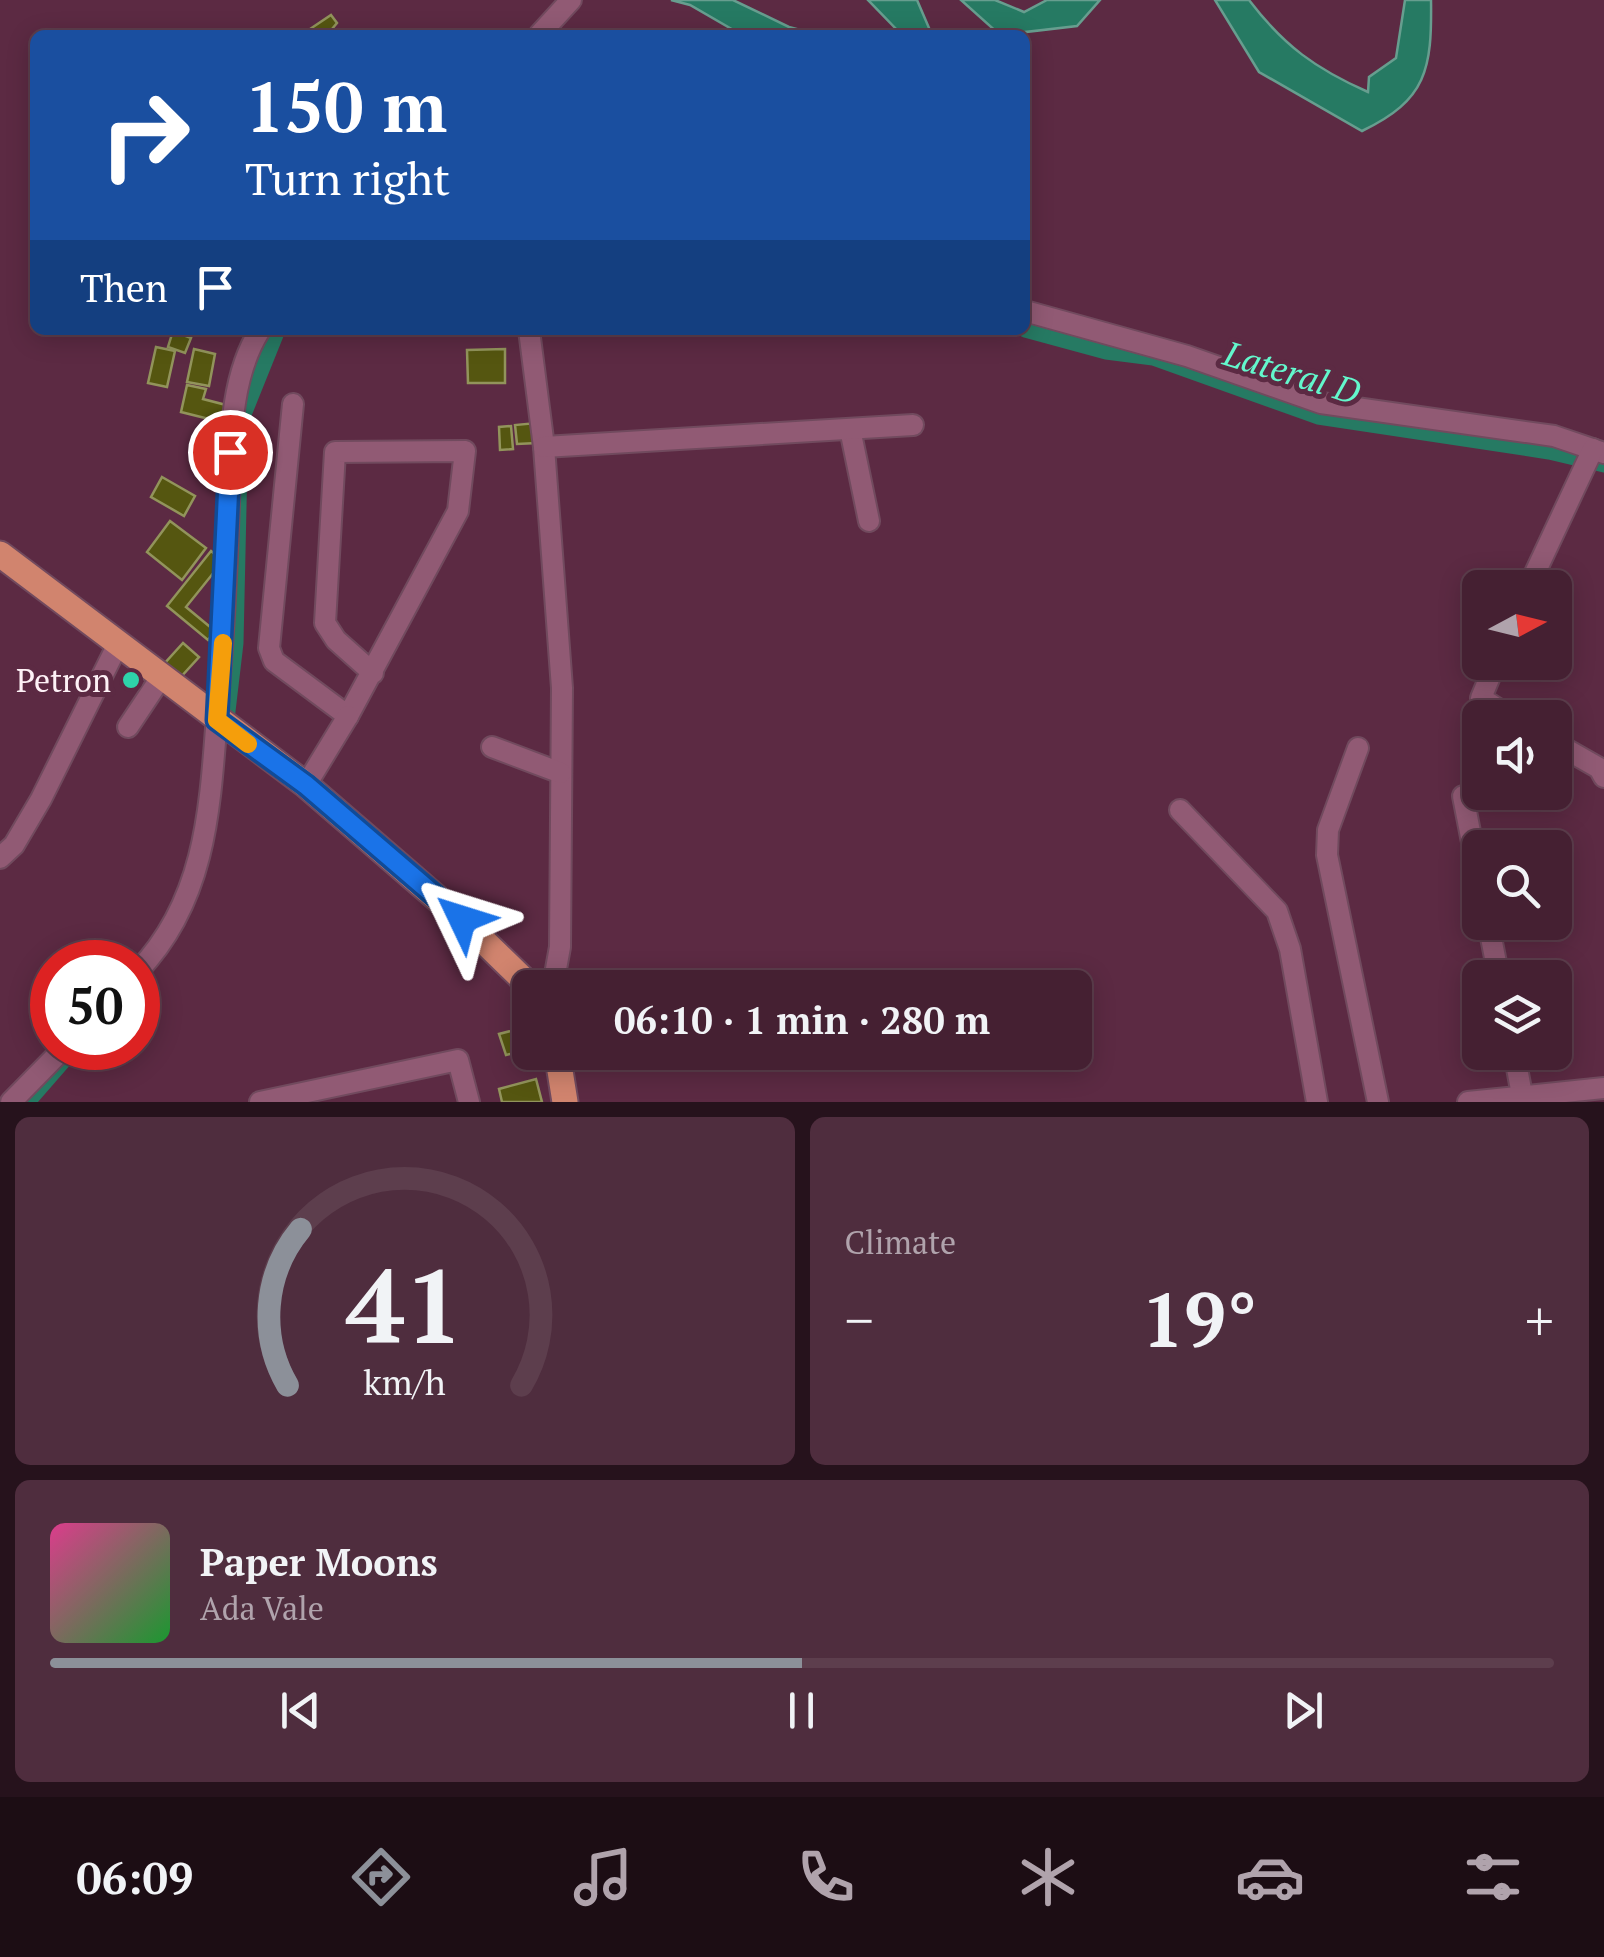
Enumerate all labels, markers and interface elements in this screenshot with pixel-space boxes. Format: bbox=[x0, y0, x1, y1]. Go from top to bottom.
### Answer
text: 150 m bbox=[245, 59, 447, 152]
icon: right bbox=[80, 70, 210, 200]
text: Turn right bbox=[245, 148, 450, 208]
icon: arrive bbox=[188, 260, 243, 315]
text: Then bbox=[80, 263, 168, 313]
water label: Lateral D bbox=[1217, 329, 1366, 415]
pin bbox=[188, 410, 273, 495]
icon: arrive bbox=[203, 425, 258, 480]
north arrow bbox=[1462, 570, 1572, 680]
map controls bbox=[1462, 570, 1572, 1070]
place label: Petron bbox=[16, 659, 111, 701]
marker: Petron bbox=[120, 669, 142, 691]
button: sound bbox=[1462, 700, 1572, 810]
button: search bbox=[1462, 830, 1572, 940]
position arrow bbox=[410, 867, 514, 971]
speed limit sign: 50 bbox=[30, 940, 160, 1070]
button: layers bbox=[1462, 960, 1572, 1070]
text: 06:10 · 1 min · 280 m bbox=[614, 995, 990, 1045]
text: Climate bbox=[845, 1221, 956, 1263]
text: 41 bbox=[346, 1235, 464, 1373]
text: 19° bbox=[1141, 1269, 1257, 1368]
text: − bbox=[845, 1283, 874, 1356]
text: + bbox=[1525, 1283, 1554, 1356]
text: km/h bbox=[363, 1358, 446, 1405]
text: Paper Moons bbox=[200, 1537, 438, 1587]
text: Ada Vale bbox=[200, 1587, 324, 1629]
icon: previous bbox=[273, 1683, 328, 1738]
icon: pause bbox=[774, 1683, 829, 1738]
icon: next bbox=[1276, 1683, 1331, 1738]
icon: directions bbox=[346, 1842, 416, 1912]
icon: music bbox=[568, 1842, 638, 1912]
icon: phone bbox=[791, 1842, 861, 1912]
icon: climate bbox=[1013, 1842, 1083, 1912]
icon: car bbox=[1235, 1842, 1305, 1912]
icon: filters bbox=[1458, 1842, 1528, 1912]
text: 06:09 bbox=[76, 1847, 193, 1907]

